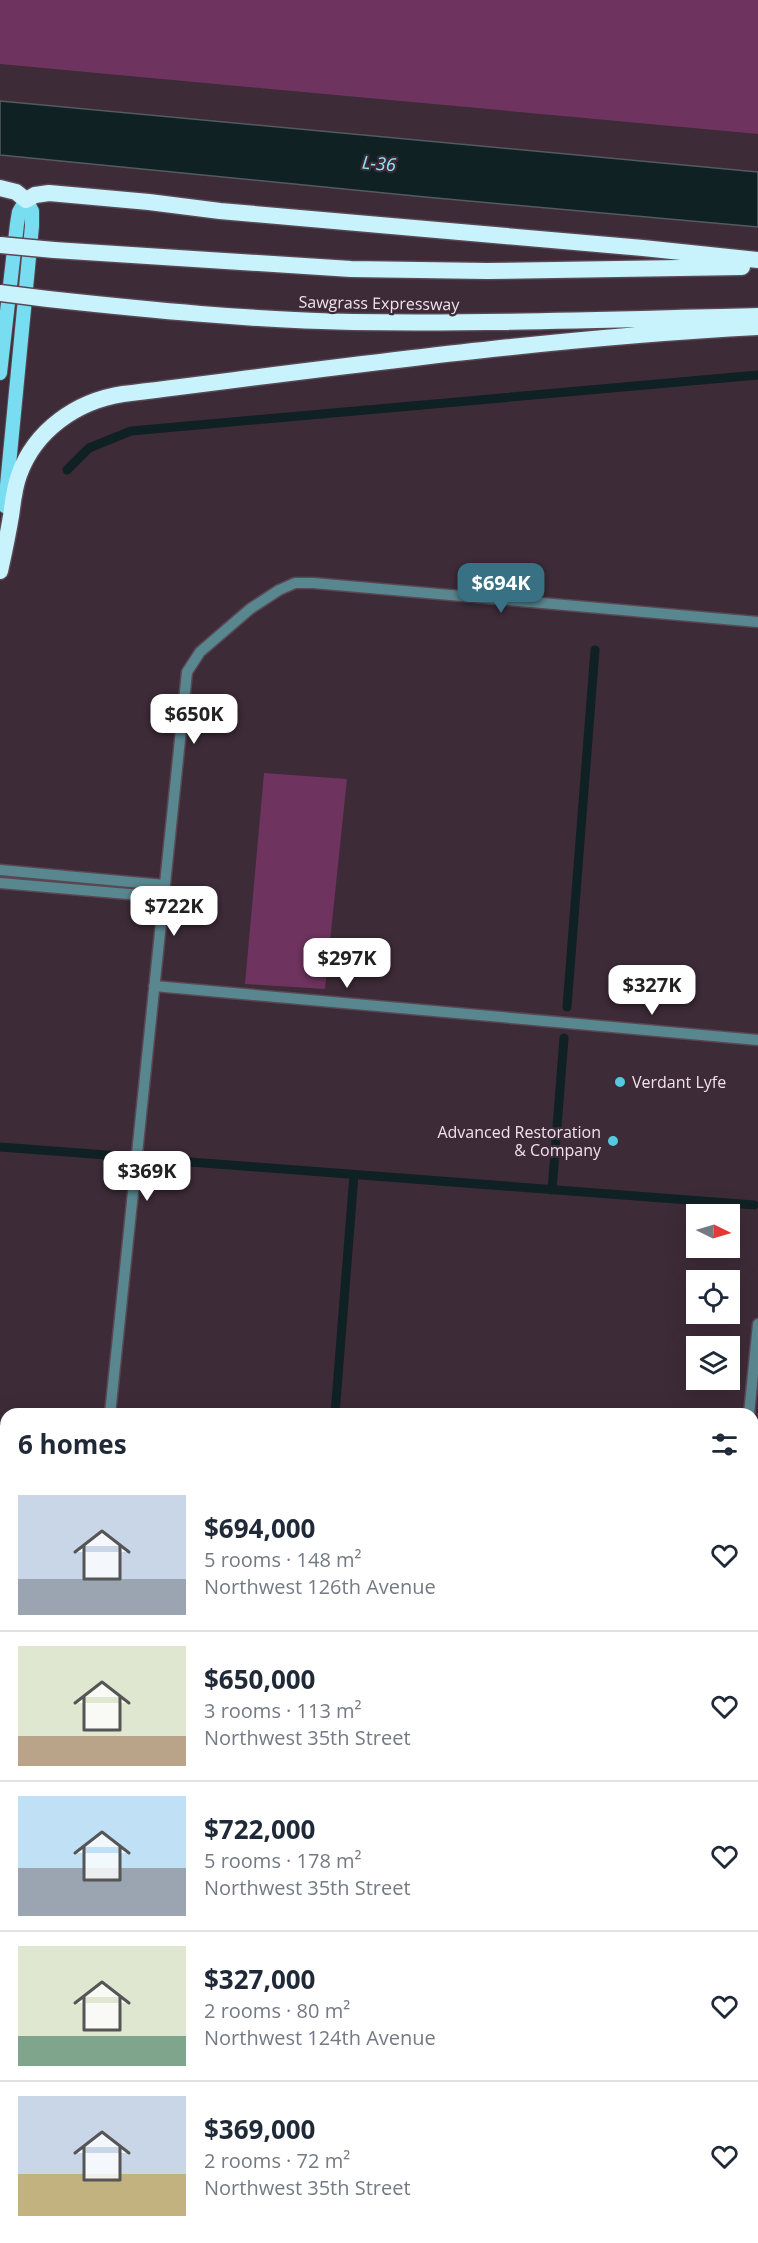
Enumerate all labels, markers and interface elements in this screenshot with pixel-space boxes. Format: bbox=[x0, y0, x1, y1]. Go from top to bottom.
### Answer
water label: L-36 bbox=[361, 150, 397, 176]
street label: Sawgrass Expressway bbox=[298, 291, 461, 315]
pin: $694K bbox=[459, 563, 543, 614]
text: $694K bbox=[471, 569, 531, 596]
pin: $650K bbox=[152, 694, 236, 745]
text: $650K bbox=[164, 700, 224, 727]
pin: $722K bbox=[132, 886, 216, 937]
text: $722K bbox=[144, 892, 204, 919]
pin: $297K bbox=[305, 938, 389, 989]
text: $297K bbox=[317, 944, 377, 971]
pin: $327K bbox=[610, 965, 694, 1016]
text: $327K bbox=[622, 971, 682, 998]
place label: Verdant Lyfe bbox=[632, 1071, 726, 1093]
marker: Verdant Lyfe bbox=[613, 1075, 627, 1089]
place label: Advanced Restoration & Company bbox=[437, 1121, 602, 1161]
marker: Advanced Restoration & Company bbox=[606, 1134, 620, 1148]
pin: $369K bbox=[105, 1151, 189, 1202]
text: $369K bbox=[117, 1157, 177, 1184]
north arrow bbox=[686, 1204, 740, 1258]
map controls bbox=[686, 1204, 740, 1390]
button: locate bbox=[686, 1270, 740, 1324]
button: layers bbox=[686, 1336, 740, 1390]
text: 6 homes bbox=[18, 1426, 127, 1462]
icon: filters bbox=[708, 1428, 741, 1461]
text: $694,000 bbox=[204, 1510, 315, 1546]
icon: home bbox=[66, 1519, 138, 1591]
icon: heart bbox=[708, 1539, 741, 1572]
text: 5 rooms · 148 m² bbox=[204, 1546, 362, 1573]
text: Northwest 126th Avenue bbox=[204, 1573, 436, 1600]
text: $650,000 bbox=[204, 1661, 315, 1697]
icon: home bbox=[66, 1670, 138, 1742]
icon: heart bbox=[708, 1690, 741, 1723]
text: 3 rooms · 113 m² bbox=[204, 1697, 362, 1724]
text: Northwest 35th Street bbox=[204, 1724, 411, 1751]
text: $722,000 bbox=[204, 1811, 315, 1847]
icon: home bbox=[66, 1820, 138, 1892]
icon: heart bbox=[708, 1840, 741, 1873]
text: 5 rooms · 178 m² bbox=[204, 1847, 362, 1874]
text: Northwest 35th Street bbox=[204, 1874, 411, 1901]
text: $327,000 bbox=[204, 1961, 315, 1997]
icon: home bbox=[66, 1970, 138, 2042]
icon: heart bbox=[708, 1990, 741, 2023]
text: 2 rooms · 80 m² bbox=[204, 1997, 350, 2024]
text: Northwest 124th Avenue bbox=[204, 2024, 436, 2051]
text: $369,000 bbox=[204, 2111, 315, 2147]
icon: home bbox=[66, 2120, 138, 2192]
icon: heart bbox=[708, 2140, 741, 2173]
text: 2 rooms · 72 m² bbox=[204, 2147, 350, 2174]
text: Northwest 35th Street bbox=[204, 2174, 411, 2201]

